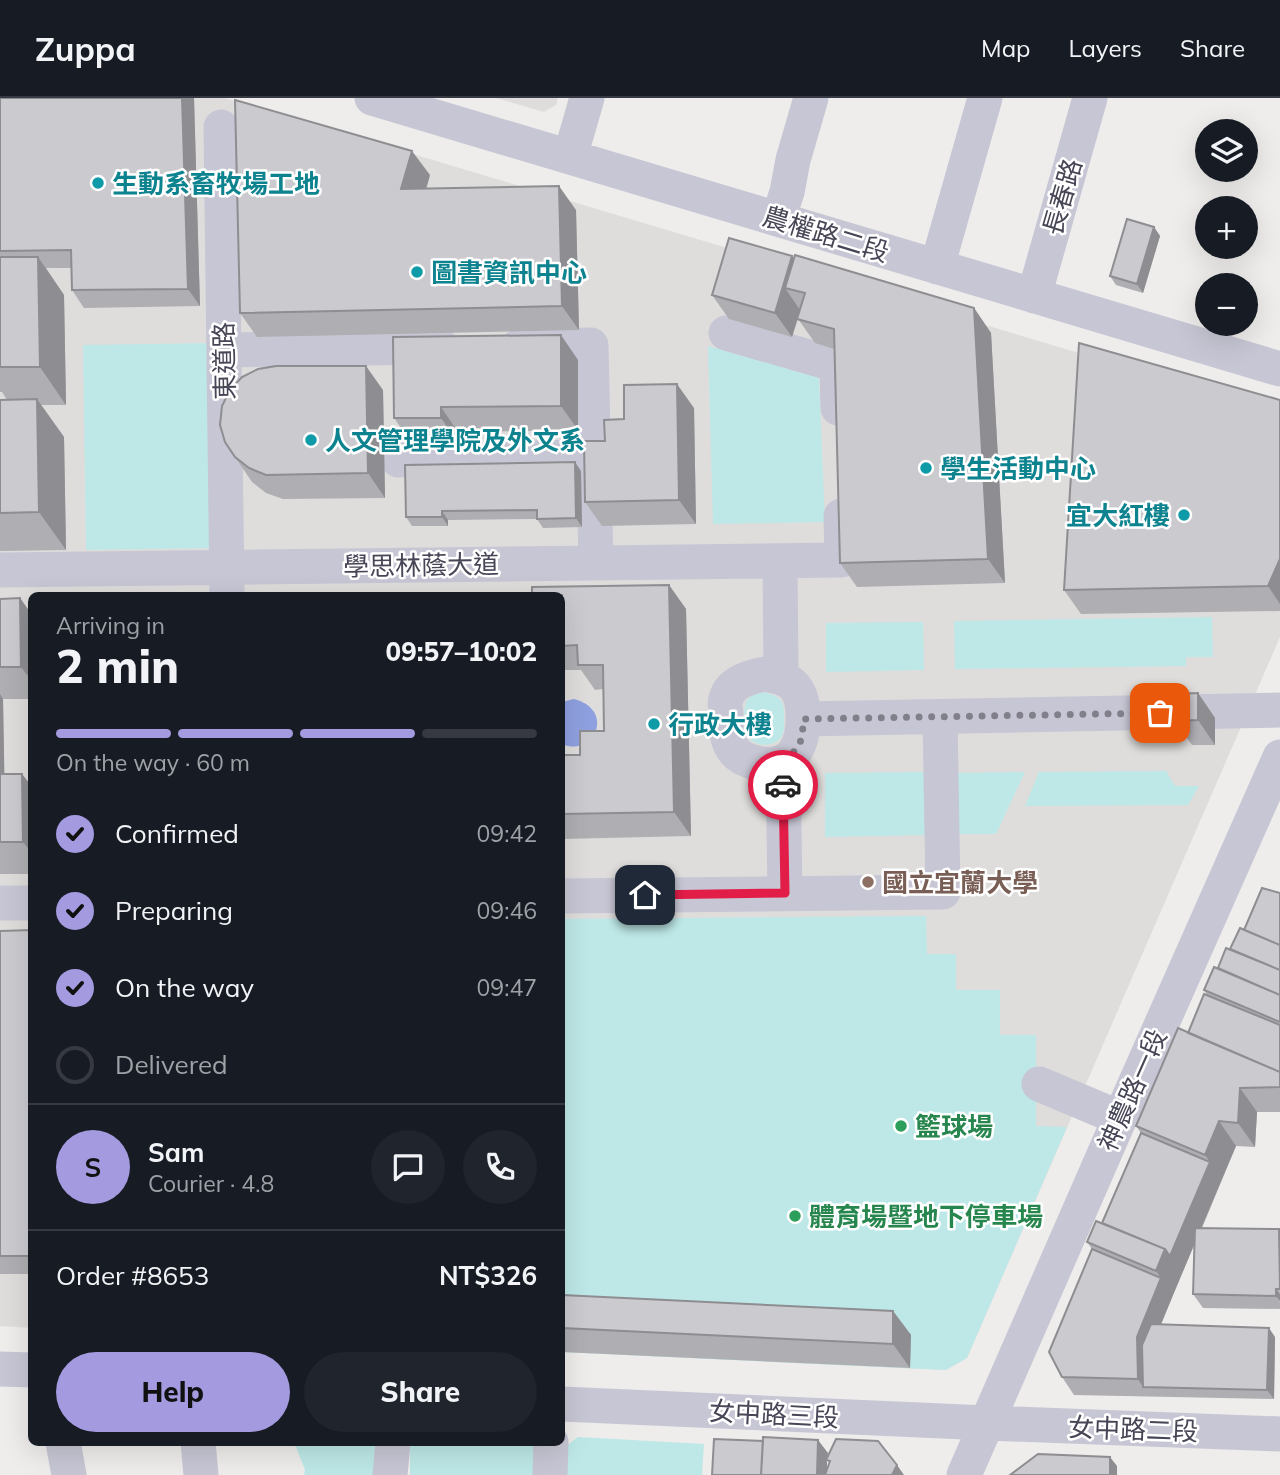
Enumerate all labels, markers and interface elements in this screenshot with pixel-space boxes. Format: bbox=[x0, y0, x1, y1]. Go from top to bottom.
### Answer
text: Zuppa bbox=[35, 28, 136, 69]
text: Map bbox=[981, 33, 1030, 63]
text: Layers bbox=[1068, 33, 1142, 63]
text: Share bbox=[1180, 33, 1245, 63]
map controls bbox=[1195, 119, 1258, 336]
button: layers bbox=[1195, 119, 1258, 182]
street label: 長春路 bbox=[1035, 155, 1089, 239]
place label: 生動系畜牧場工地 bbox=[112, 167, 320, 200]
marker: 生動系畜牧場工地 bbox=[90, 175, 106, 191]
button: + bbox=[1195, 196, 1258, 259]
street label: 農權路二段 bbox=[759, 199, 893, 269]
place label: 圖書資訊中心 bbox=[431, 256, 587, 289]
marker: 圖書資訊中心 bbox=[409, 264, 425, 280]
button: − bbox=[1195, 273, 1258, 336]
street label: 東道路 bbox=[207, 322, 241, 400]
place label: 人文管理學院及外文系 bbox=[325, 424, 585, 457]
marker: 人文管理學院及外文系 bbox=[303, 432, 319, 448]
place label: 學生活動中心 bbox=[940, 452, 1096, 485]
marker: 學生活動中心 bbox=[918, 460, 934, 476]
place label: 宜大紅樓 bbox=[1066, 499, 1170, 532]
marker: 宜大紅樓 bbox=[1176, 507, 1192, 523]
street label: 學思林蔭大道 bbox=[343, 547, 499, 583]
text: Arriving in bbox=[56, 611, 165, 640]
text: 09:57–10:02 bbox=[386, 635, 537, 668]
text: 2 min bbox=[56, 637, 179, 695]
pin bbox=[1130, 683, 1190, 743]
icon: bag bbox=[1141, 694, 1179, 732]
place label: 行政大樓 bbox=[668, 708, 772, 741]
marker: 行政大樓 bbox=[646, 716, 662, 732]
text: On the way · 60 m bbox=[56, 748, 250, 777]
courier bbox=[748, 750, 818, 820]
icon: car bbox=[764, 766, 802, 804]
icon: check bbox=[56, 815, 94, 853]
text: Confirmed bbox=[115, 817, 239, 850]
text: 09:42 bbox=[477, 819, 537, 848]
pin bbox=[615, 865, 675, 925]
place label: 國立宜蘭大學 bbox=[882, 866, 1038, 899]
marker: 國立宜蘭大學 bbox=[860, 874, 876, 890]
icon: home bbox=[626, 876, 664, 914]
icon: check bbox=[56, 892, 94, 930]
text: Preparing bbox=[115, 894, 233, 927]
text: 09:46 bbox=[477, 896, 537, 925]
icon: check bbox=[56, 969, 94, 1007]
text: On the way bbox=[115, 971, 254, 1004]
text: 09:47 bbox=[477, 973, 537, 1002]
street label: 神農路一段 bbox=[1090, 1024, 1174, 1156]
text: Delivered bbox=[115, 1048, 228, 1081]
place label: 籃球場 bbox=[915, 1110, 993, 1143]
marker: 籃球場 bbox=[893, 1118, 909, 1134]
button: chat bbox=[371, 1130, 445, 1204]
button: phone bbox=[463, 1130, 537, 1204]
text: Sam bbox=[148, 1136, 204, 1169]
text: S bbox=[85, 1151, 101, 1184]
text: Courier · 4.8 bbox=[148, 1169, 274, 1198]
place label: 體育場暨地下停車場 bbox=[809, 1200, 1043, 1233]
marker: 體育場暨地下停車場 bbox=[787, 1208, 803, 1224]
text: Order #8653 bbox=[56, 1259, 209, 1292]
text: NT$326 bbox=[439, 1259, 537, 1292]
button: Help bbox=[56, 1352, 290, 1432]
button: Share bbox=[304, 1352, 537, 1432]
street label: 女中路三段 bbox=[708, 1394, 840, 1434]
street label: 女中路二段 bbox=[1067, 1410, 1199, 1448]

